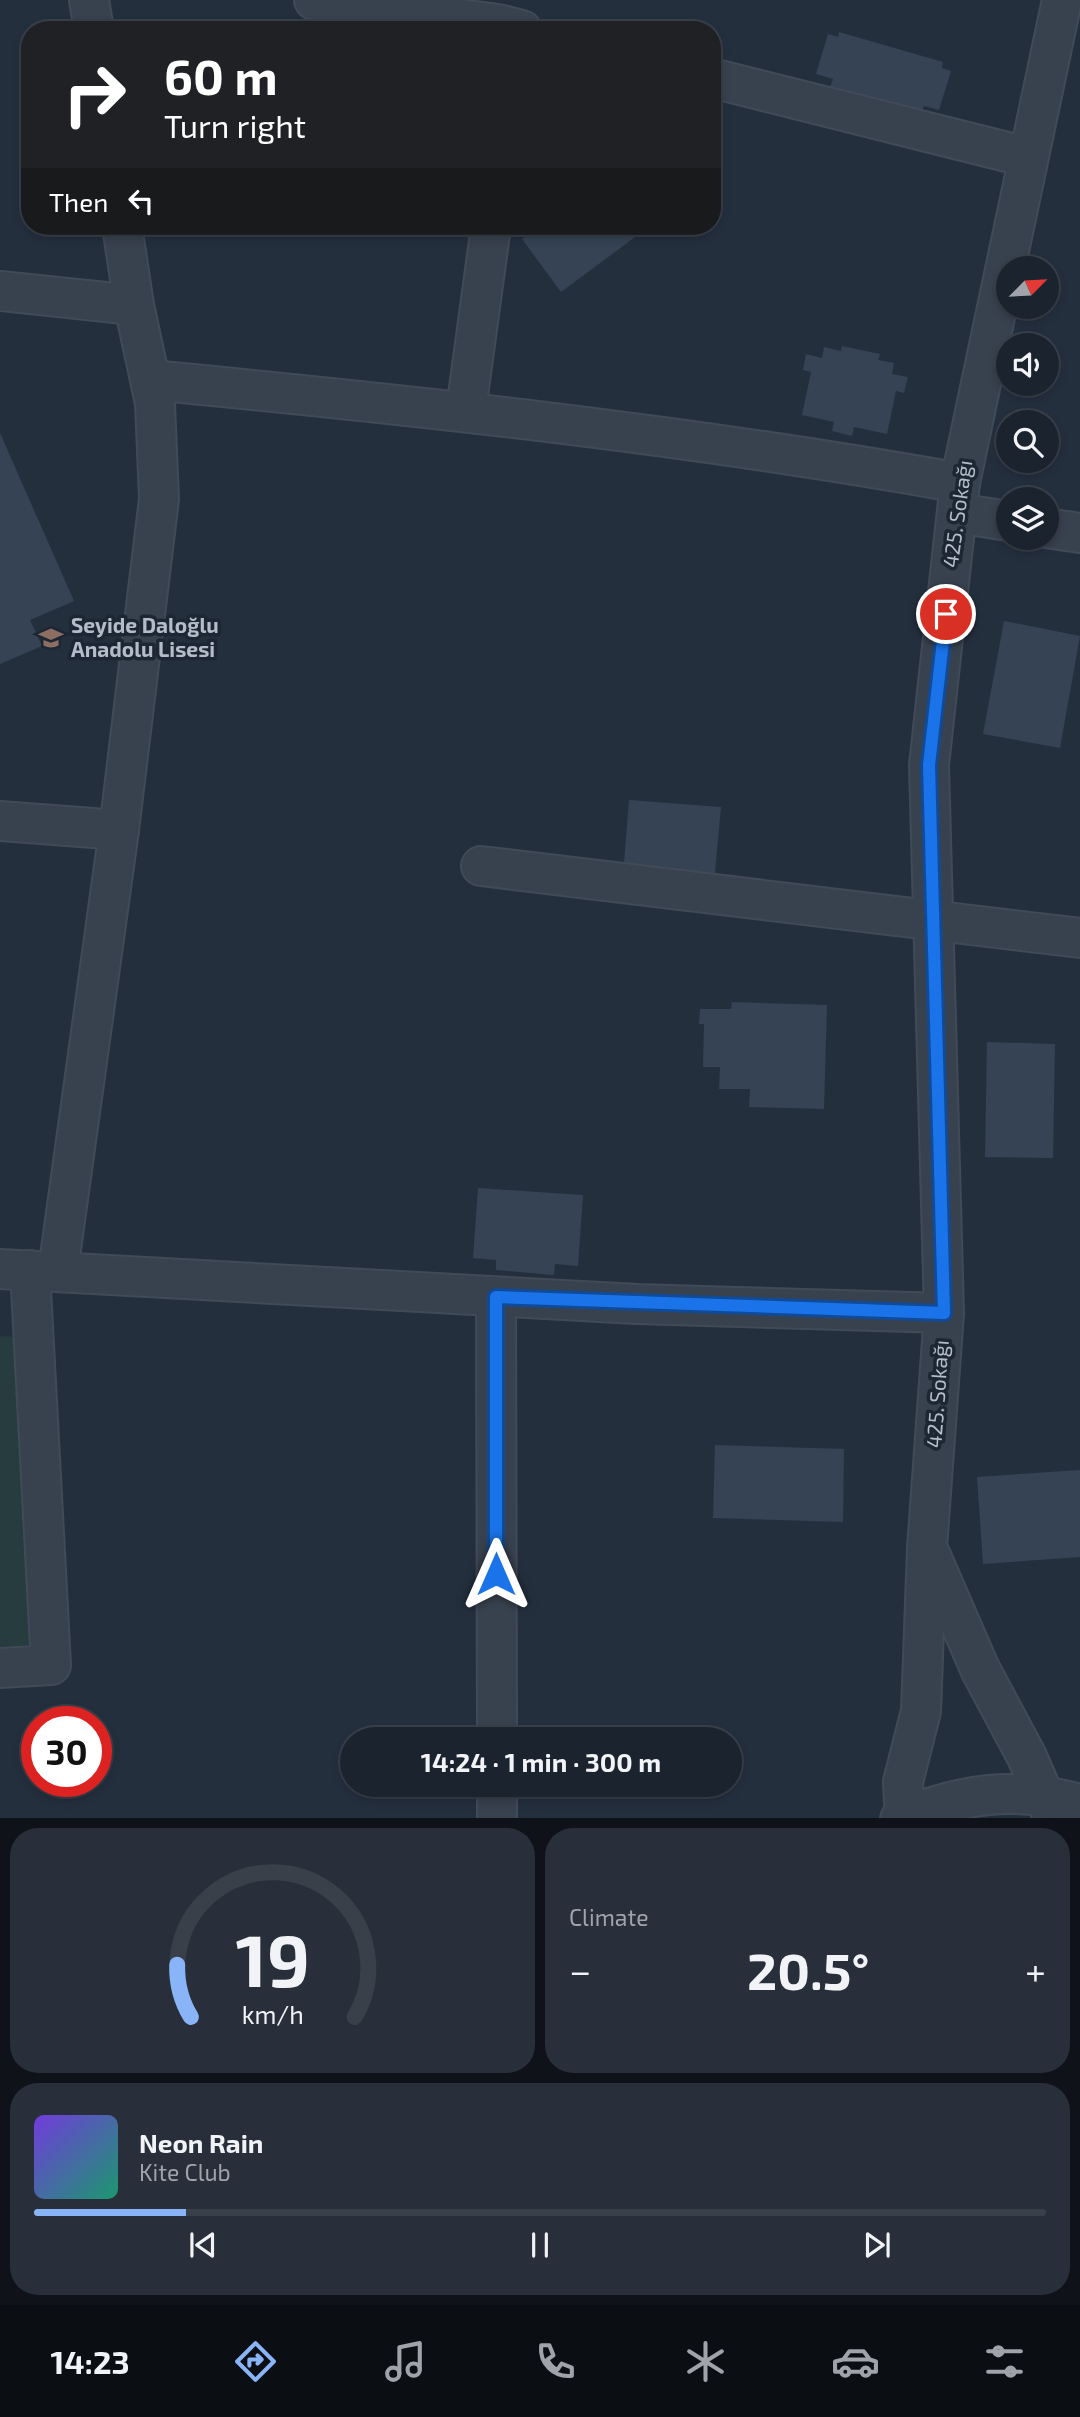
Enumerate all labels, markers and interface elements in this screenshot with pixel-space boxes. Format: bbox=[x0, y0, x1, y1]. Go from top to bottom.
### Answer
text: 60 m bbox=[164, 46, 278, 105]
icon: right bbox=[49, 49, 140, 140]
text: Turn right bbox=[164, 106, 306, 144]
icon: left bbox=[122, 182, 160, 220]
text: Then bbox=[49, 186, 108, 217]
north arrow bbox=[996, 256, 1059, 318]
map controls bbox=[996, 256, 1059, 550]
button: sound bbox=[996, 333, 1059, 396]
button: search bbox=[996, 410, 1059, 473]
street label: 425. Sokağı bbox=[937, 458, 976, 569]
button: layers bbox=[996, 487, 1059, 550]
pin bbox=[916, 584, 976, 644]
icon: arrive bbox=[927, 595, 965, 633]
place label: Seyide Daloğlu Anadolu Lisesi bbox=[71, 612, 219, 661]
school or university icon: Seyide Daloğlu Anadolu Lisesi bbox=[37, 624, 65, 652]
street label: 425. Sokağı bbox=[920, 1339, 953, 1449]
position arrow bbox=[459, 1537, 533, 1611]
speed limit sign: 30 bbox=[21, 1706, 112, 1797]
text: 14:24 · 1 min · 300 m bbox=[421, 1746, 661, 1777]
text: Climate bbox=[569, 1903, 649, 1931]
text: 19 bbox=[235, 1914, 310, 2002]
text: 20.5° bbox=[747, 1938, 869, 2000]
text: − bbox=[569, 1947, 591, 1993]
text: + bbox=[1025, 1947, 1046, 1993]
text: km/h bbox=[241, 1998, 304, 2028]
text: Neon Rain bbox=[139, 2127, 263, 2158]
text: Kite Club bbox=[139, 2158, 231, 2186]
icon: previous bbox=[184, 2226, 222, 2264]
icon: pause bbox=[521, 2226, 559, 2264]
icon: next bbox=[858, 2226, 896, 2264]
icon: directions bbox=[231, 2337, 280, 2386]
icon: music bbox=[381, 2337, 430, 2386]
icon: phone bbox=[531, 2337, 580, 2386]
icon: climate bbox=[681, 2337, 730, 2386]
icon: car bbox=[831, 2337, 880, 2386]
icon: filters bbox=[980, 2337, 1029, 2386]
text: 14:23 bbox=[50, 2342, 130, 2380]

